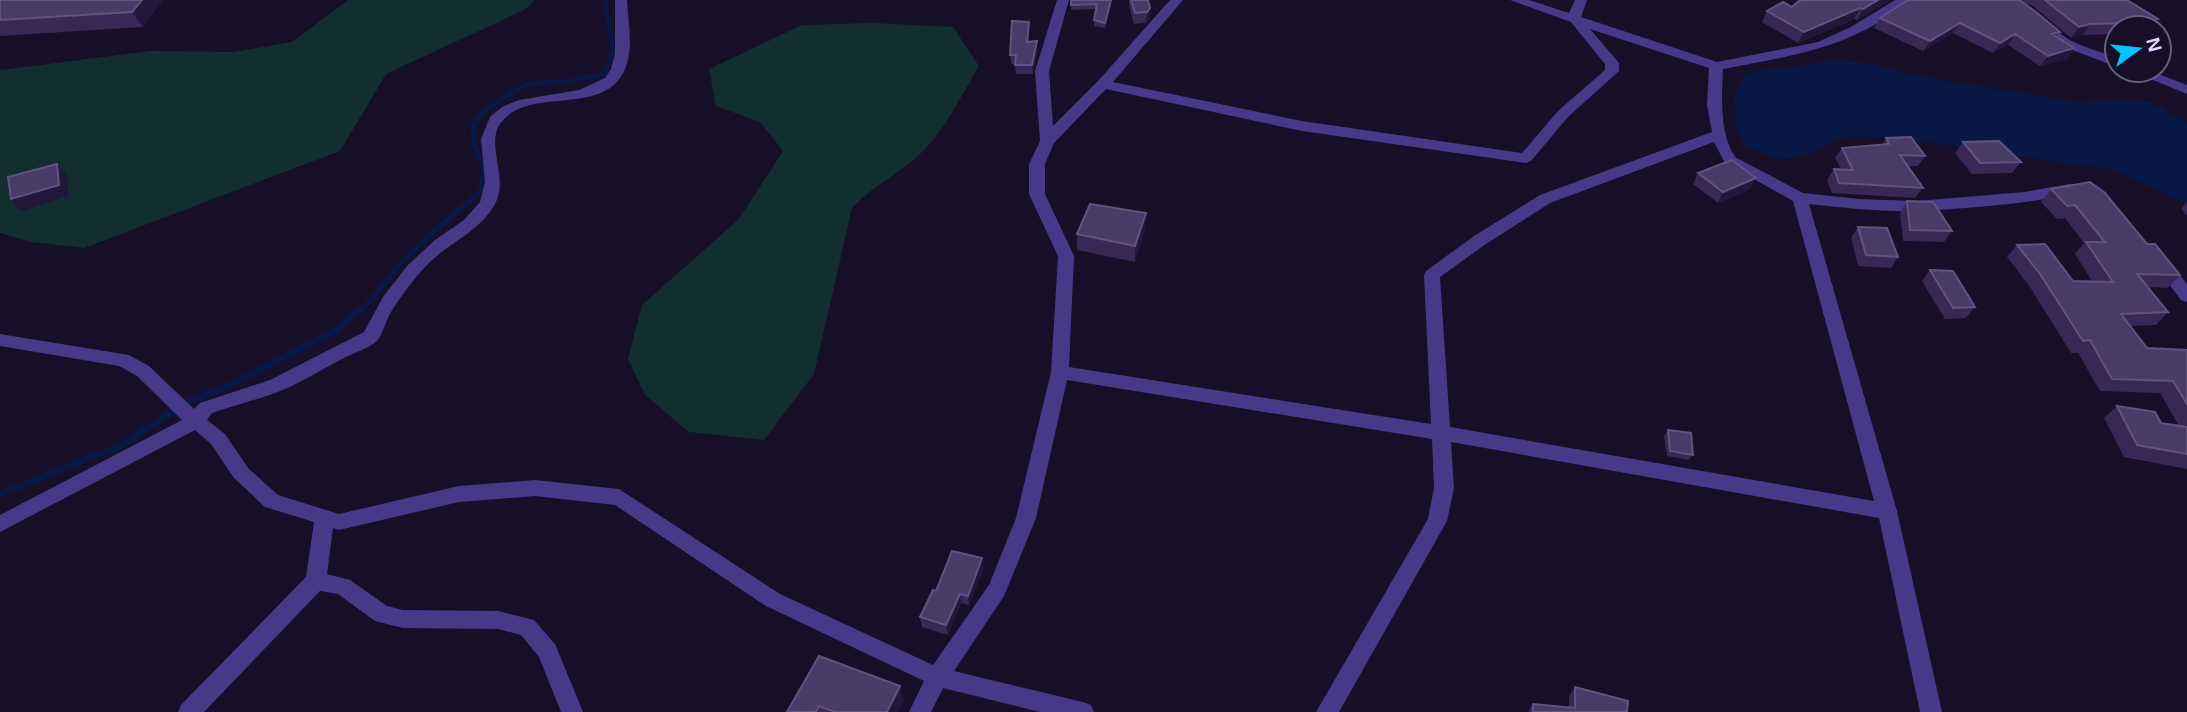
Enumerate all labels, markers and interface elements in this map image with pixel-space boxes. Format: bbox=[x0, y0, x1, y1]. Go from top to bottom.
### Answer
north arrow bbox=[2103, 14, 2173, 84]
text: N bbox=[2142, 35, 2166, 54]

